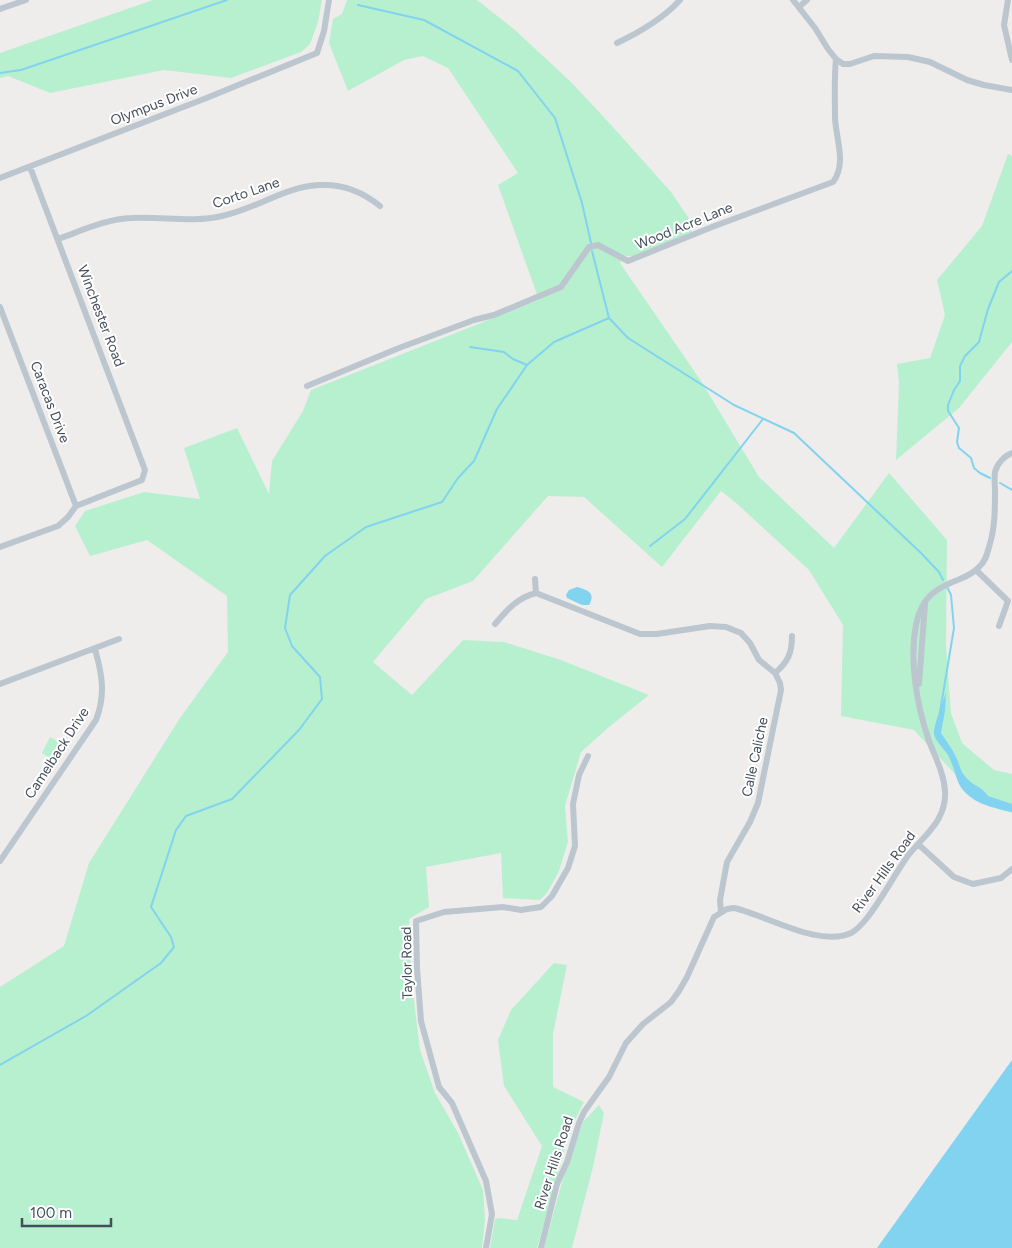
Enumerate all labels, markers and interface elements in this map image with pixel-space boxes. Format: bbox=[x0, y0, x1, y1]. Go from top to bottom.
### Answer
street label: Olympus Drive bbox=[108, 81, 200, 129]
street label: Corto Lane bbox=[210, 174, 282, 212]
street label: Wood Acre Lane bbox=[633, 199, 735, 253]
street label: Winchester Road bbox=[74, 263, 128, 369]
street label: Caracas Drive bbox=[27, 359, 74, 446]
street label: Camelback Drive bbox=[21, 704, 93, 802]
street label: Calle Caliche bbox=[738, 715, 772, 798]
street label: River Hills Road bbox=[849, 828, 919, 916]
street label: Taylor Road bbox=[398, 926, 416, 1000]
street label: River Hills Road bbox=[531, 1114, 577, 1212]
scale bar bbox=[22, 1196, 111, 1228]
text: 100 m bbox=[30, 1204, 72, 1222]

